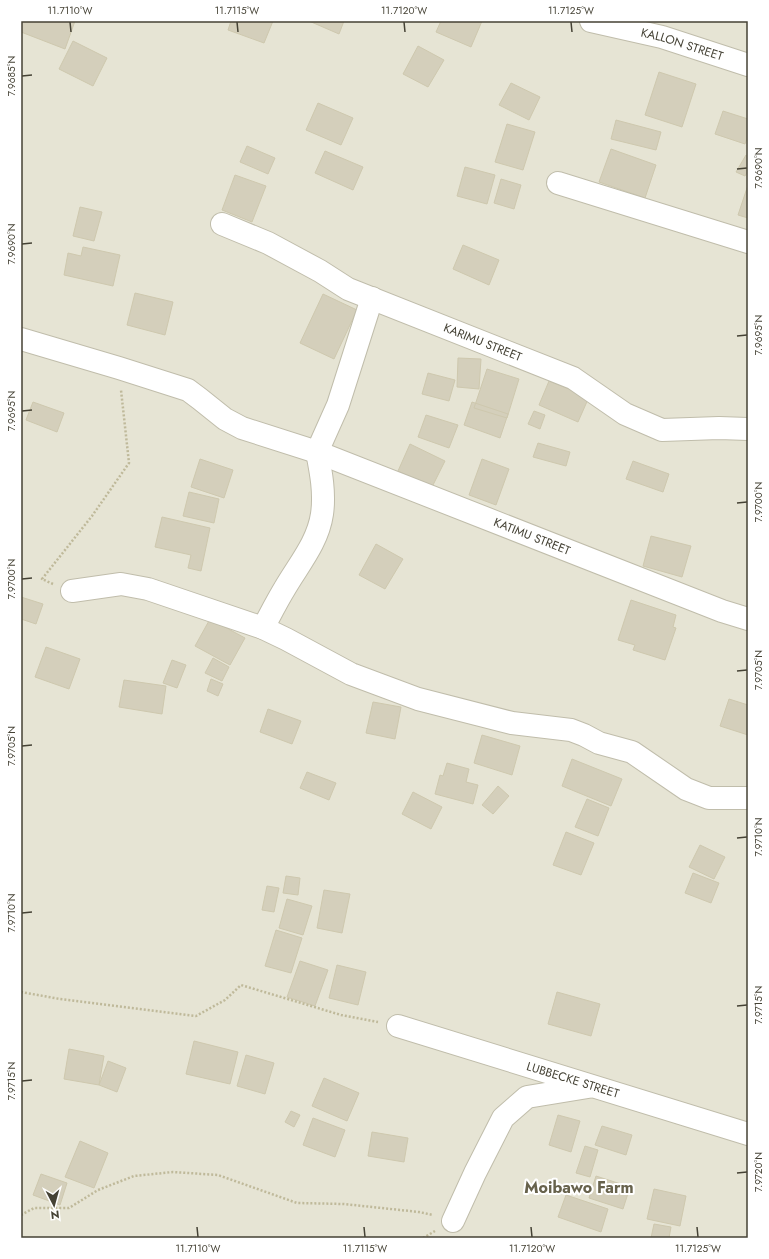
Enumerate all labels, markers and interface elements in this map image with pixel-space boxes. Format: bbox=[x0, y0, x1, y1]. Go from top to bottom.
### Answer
text: 11.7110°W bbox=[48, 3, 93, 18]
text: 11.7115°W bbox=[215, 3, 259, 18]
text: 11.7120°W bbox=[381, 3, 427, 18]
text: 11.7125°W bbox=[548, 3, 594, 18]
street label: KALLON STREET bbox=[639, 24, 726, 65]
text: 7.9685°N bbox=[4, 56, 19, 96]
text: 7.9690°N bbox=[751, 147, 766, 189]
text: 7.9690°N bbox=[4, 223, 19, 265]
text: 7.9695°N bbox=[751, 315, 766, 355]
street label: KARIMU STREET bbox=[441, 319, 525, 366]
text: 7.9695°N bbox=[4, 391, 19, 431]
text: 7.9700°N bbox=[751, 482, 766, 522]
street label: KATIMU STREET bbox=[491, 513, 573, 560]
text: 7.9700°N bbox=[4, 559, 19, 599]
text: 7.9705°N bbox=[751, 650, 766, 690]
text: 7.9705°N bbox=[4, 726, 19, 766]
text: 7.9710°N bbox=[751, 818, 766, 857]
text: 7.9710°N bbox=[4, 894, 19, 933]
text: 7.9715°N bbox=[751, 986, 766, 1024]
street label: LUBBECKE STREET bbox=[524, 1057, 622, 1103]
text: 7.9715°N bbox=[4, 1062, 19, 1100]
text: 7.9720°N bbox=[751, 1152, 766, 1192]
district label: Moibawo Farm bbox=[524, 1176, 634, 1199]
north arrow bbox=[34, 1185, 74, 1225]
text: N bbox=[50, 1207, 60, 1223]
text: 11.7110°W bbox=[176, 1241, 221, 1256]
text: 11.7115°W bbox=[343, 1241, 387, 1256]
text: 11.7120°W bbox=[509, 1241, 555, 1256]
text: 11.7125°W bbox=[675, 1241, 721, 1256]

